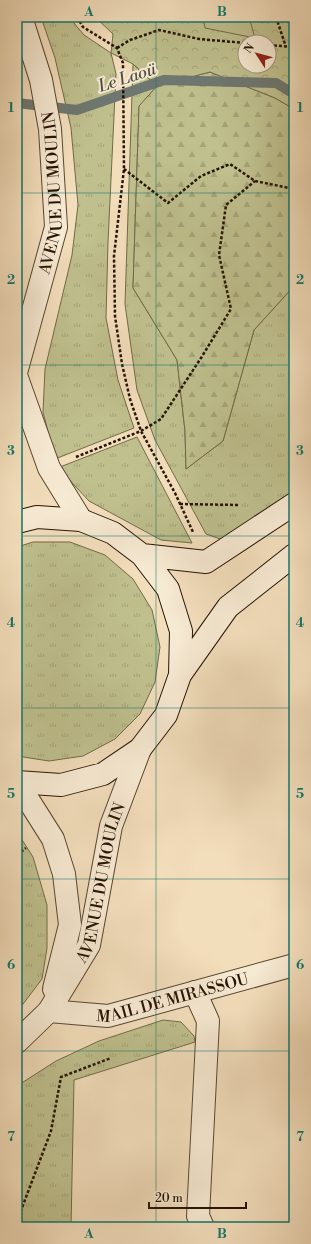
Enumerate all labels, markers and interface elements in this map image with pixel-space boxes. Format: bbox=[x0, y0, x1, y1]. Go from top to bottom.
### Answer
text: A bbox=[83, 4, 94, 20]
text: B bbox=[217, 4, 227, 20]
north arrow bbox=[237, 34, 277, 74]
text: N bbox=[241, 41, 258, 56]
water label: Le Laoü bbox=[95, 58, 159, 98]
text: 1 bbox=[8, 100, 15, 116]
text: 1 bbox=[297, 100, 304, 116]
street label: AVENUE DU MOULIN bbox=[34, 110, 67, 277]
text: 2 bbox=[7, 272, 15, 288]
text: 2 bbox=[296, 272, 304, 288]
text: 3 bbox=[7, 443, 15, 459]
text: 3 bbox=[296, 443, 304, 459]
text: 4 bbox=[7, 615, 16, 631]
text: 4 bbox=[296, 615, 305, 631]
text: 5 bbox=[7, 786, 15, 802]
text: 5 bbox=[296, 786, 304, 802]
street label: AVENUE DU MOULIN bbox=[71, 800, 130, 968]
text: 6 bbox=[7, 957, 15, 973]
text: 6 bbox=[296, 957, 304, 973]
street label: MAIL DE MIRASSOU bbox=[96, 969, 251, 1027]
text: 7 bbox=[7, 1129, 15, 1145]
text: 7 bbox=[296, 1129, 304, 1145]
scale bar bbox=[149, 1184, 246, 1210]
text: 20 m bbox=[155, 1191, 183, 1206]
text: A bbox=[83, 1226, 94, 1242]
text: B bbox=[217, 1226, 227, 1242]

